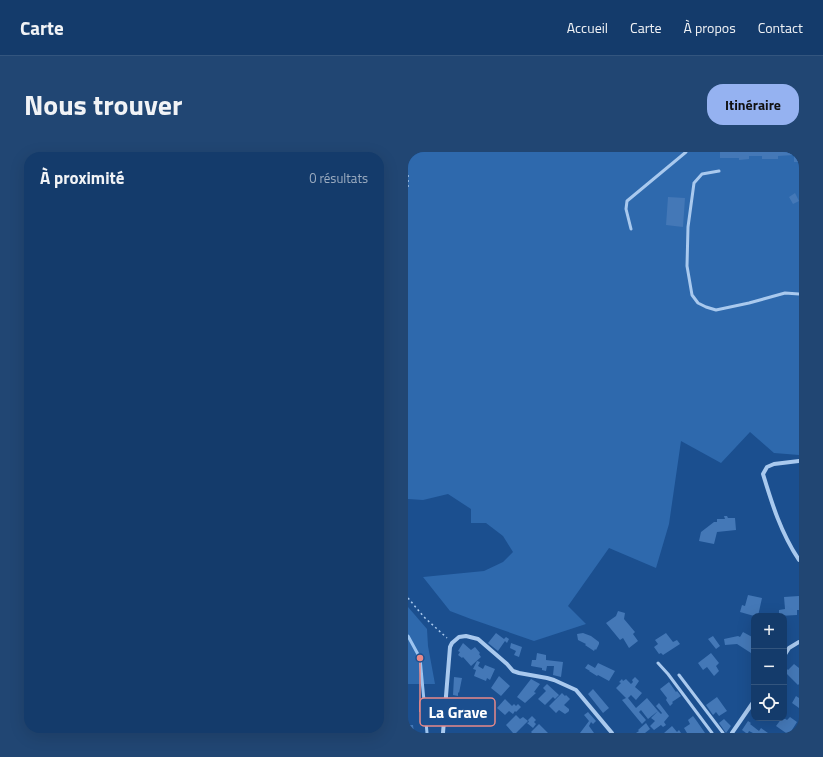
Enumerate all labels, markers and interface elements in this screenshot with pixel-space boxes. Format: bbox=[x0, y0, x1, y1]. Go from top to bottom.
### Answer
text: Carte bbox=[20, 13, 64, 42]
text: Accueil bbox=[567, 17, 608, 38]
text: Carte bbox=[630, 17, 662, 38]
text: À propos bbox=[684, 17, 736, 38]
text: Contact bbox=[758, 17, 803, 38]
text: Nous trouver bbox=[24, 83, 182, 126]
button: Itinéraire bbox=[707, 84, 799, 125]
text: À proximité bbox=[40, 165, 124, 191]
text: 0 résultats bbox=[309, 168, 368, 188]
map controls bbox=[751, 613, 787, 721]
button: + bbox=[751, 613, 787, 649]
button: − bbox=[751, 649, 787, 685]
button: locate bbox=[751, 685, 787, 721]
callout: La Grave bbox=[420, 698, 495, 726]
text: La Grave bbox=[428, 700, 488, 724]

